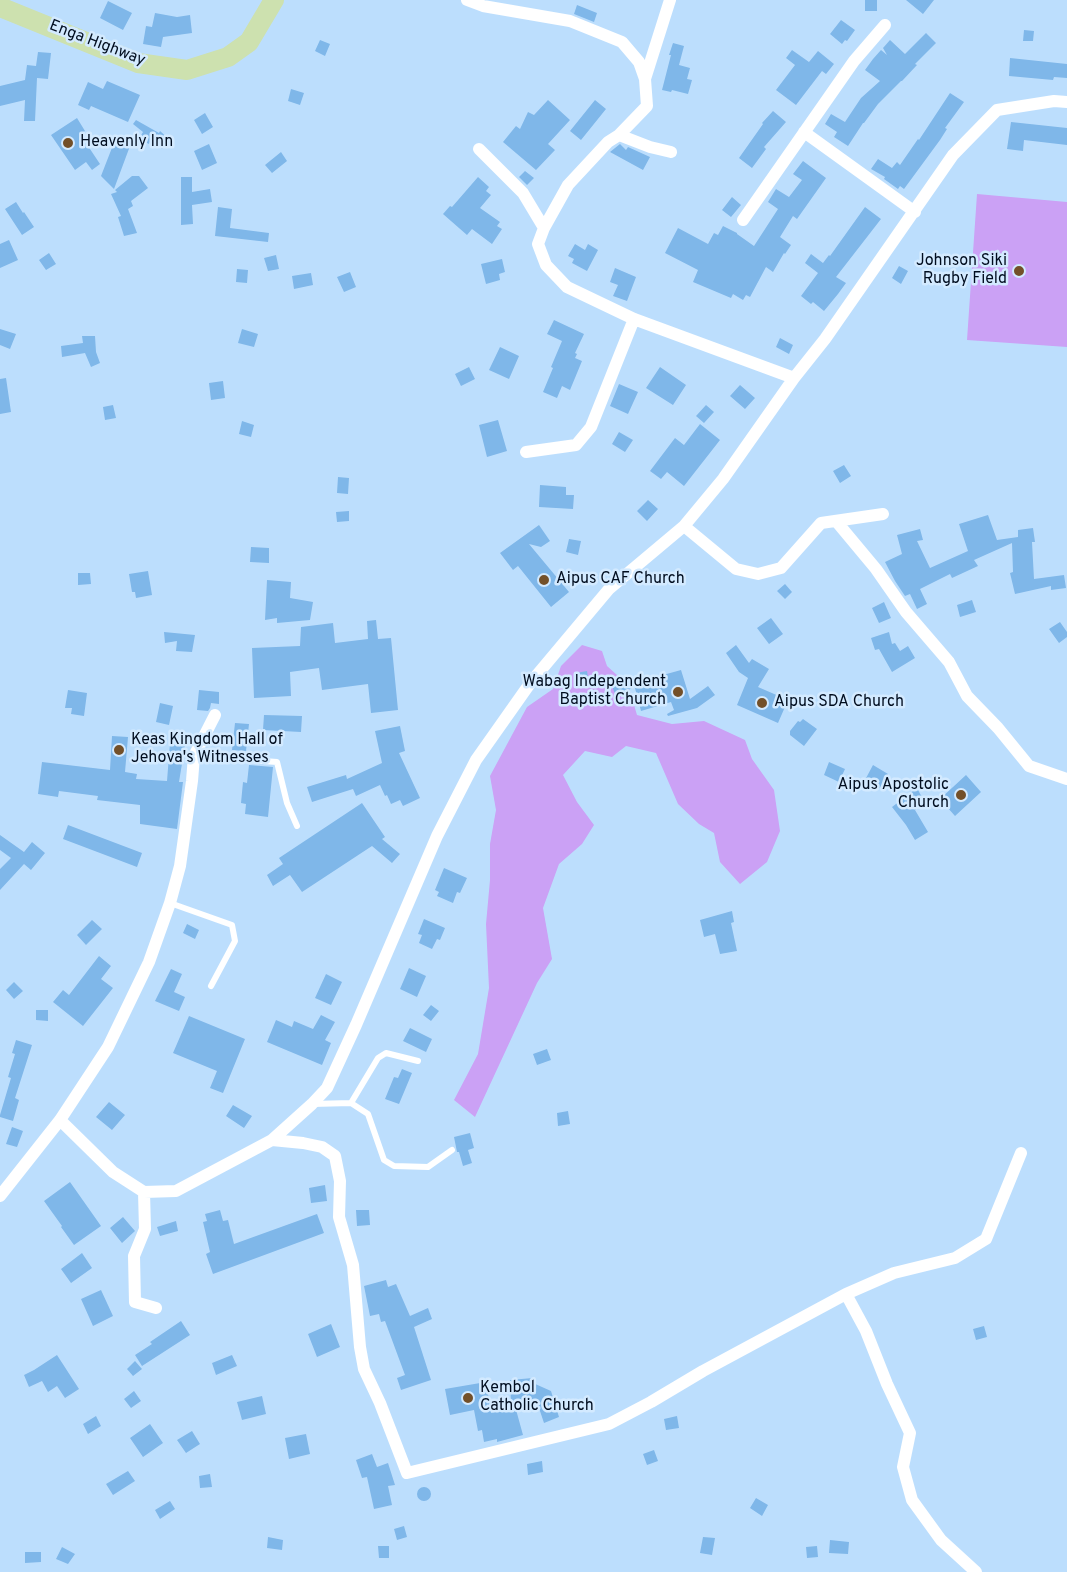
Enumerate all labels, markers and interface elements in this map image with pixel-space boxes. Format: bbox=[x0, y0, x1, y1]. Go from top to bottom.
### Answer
street label: Enga Highway bbox=[46, 17, 148, 71]
place label: Heavenly Inn bbox=[80, 133, 173, 153]
marker: Heavenly Inn bbox=[61, 136, 75, 150]
place label: Johnson Siki Rugby Field bbox=[916, 252, 1007, 290]
marker: Johnson Siki Rugby Field bbox=[1012, 264, 1026, 278]
place label: Aipus CAF Church bbox=[556, 570, 685, 590]
marker: Aipus CAF Church bbox=[537, 573, 551, 587]
place label: Wabag Independent Baptist Church bbox=[522, 673, 666, 711]
marker: Wabag Independent Baptist Church bbox=[671, 685, 685, 699]
place label: Aipus SDA Church bbox=[774, 693, 904, 713]
marker: Aipus SDA Church bbox=[755, 696, 769, 710]
place label: Keas Kingdom Hall of Jehova's Witnesses bbox=[131, 731, 283, 769]
marker: Keas Kingdom Hall of Jehova's Witnesses bbox=[112, 743, 126, 757]
place label: Aipus Apostolic Church bbox=[837, 776, 949, 814]
marker: Aipus Apostolic Church bbox=[954, 788, 968, 802]
place label: Kembol Catholic Church bbox=[480, 1379, 594, 1417]
marker: Kembol Catholic Church bbox=[461, 1391, 475, 1405]

